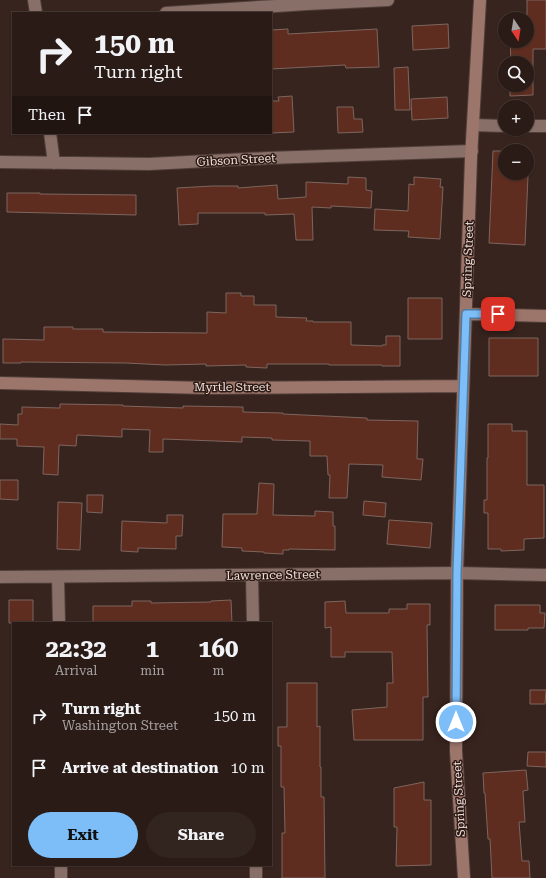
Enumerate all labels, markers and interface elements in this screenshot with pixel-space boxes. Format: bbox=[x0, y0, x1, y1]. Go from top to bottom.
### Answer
north arrow bbox=[498, 12, 534, 48]
map controls bbox=[498, 12, 534, 180]
text: 150 m bbox=[94, 27, 175, 60]
icon: right bbox=[28, 28, 80, 80]
button: search bbox=[498, 56, 534, 92]
text: Turn right bbox=[94, 61, 182, 82]
button: + bbox=[498, 100, 534, 136]
icon: arrive bbox=[74, 104, 96, 126]
text: Then bbox=[28, 106, 66, 124]
button: − bbox=[498, 144, 534, 180]
street label: Gibson Street bbox=[196, 151, 276, 169]
street label: Spring Street bbox=[460, 220, 476, 297]
pin bbox=[481, 297, 515, 331]
icon: arrive bbox=[487, 303, 509, 325]
street label: Myrtle Street bbox=[194, 380, 270, 394]
street label: Lawrence Street bbox=[226, 567, 320, 583]
text: 22:32 bbox=[46, 635, 107, 663]
text: 1 bbox=[146, 635, 159, 663]
text: 160 bbox=[198, 635, 239, 663]
text: Arrival bbox=[55, 663, 97, 678]
text: min bbox=[140, 663, 165, 678]
text: m bbox=[212, 663, 224, 678]
text: Turn right bbox=[62, 700, 141, 718]
position arrow bbox=[435, 701, 477, 743]
icon: right bbox=[28, 705, 50, 727]
text: 150 m bbox=[213, 707, 256, 725]
text: Washington Street bbox=[62, 718, 178, 733]
icon: arrive bbox=[28, 757, 50, 779]
text: Arrive at destination bbox=[62, 759, 218, 777]
text: 10 m bbox=[230, 759, 265, 777]
street label: Spring Street bbox=[450, 760, 468, 837]
button: Exit bbox=[28, 812, 138, 858]
button: Share bbox=[146, 812, 256, 858]

